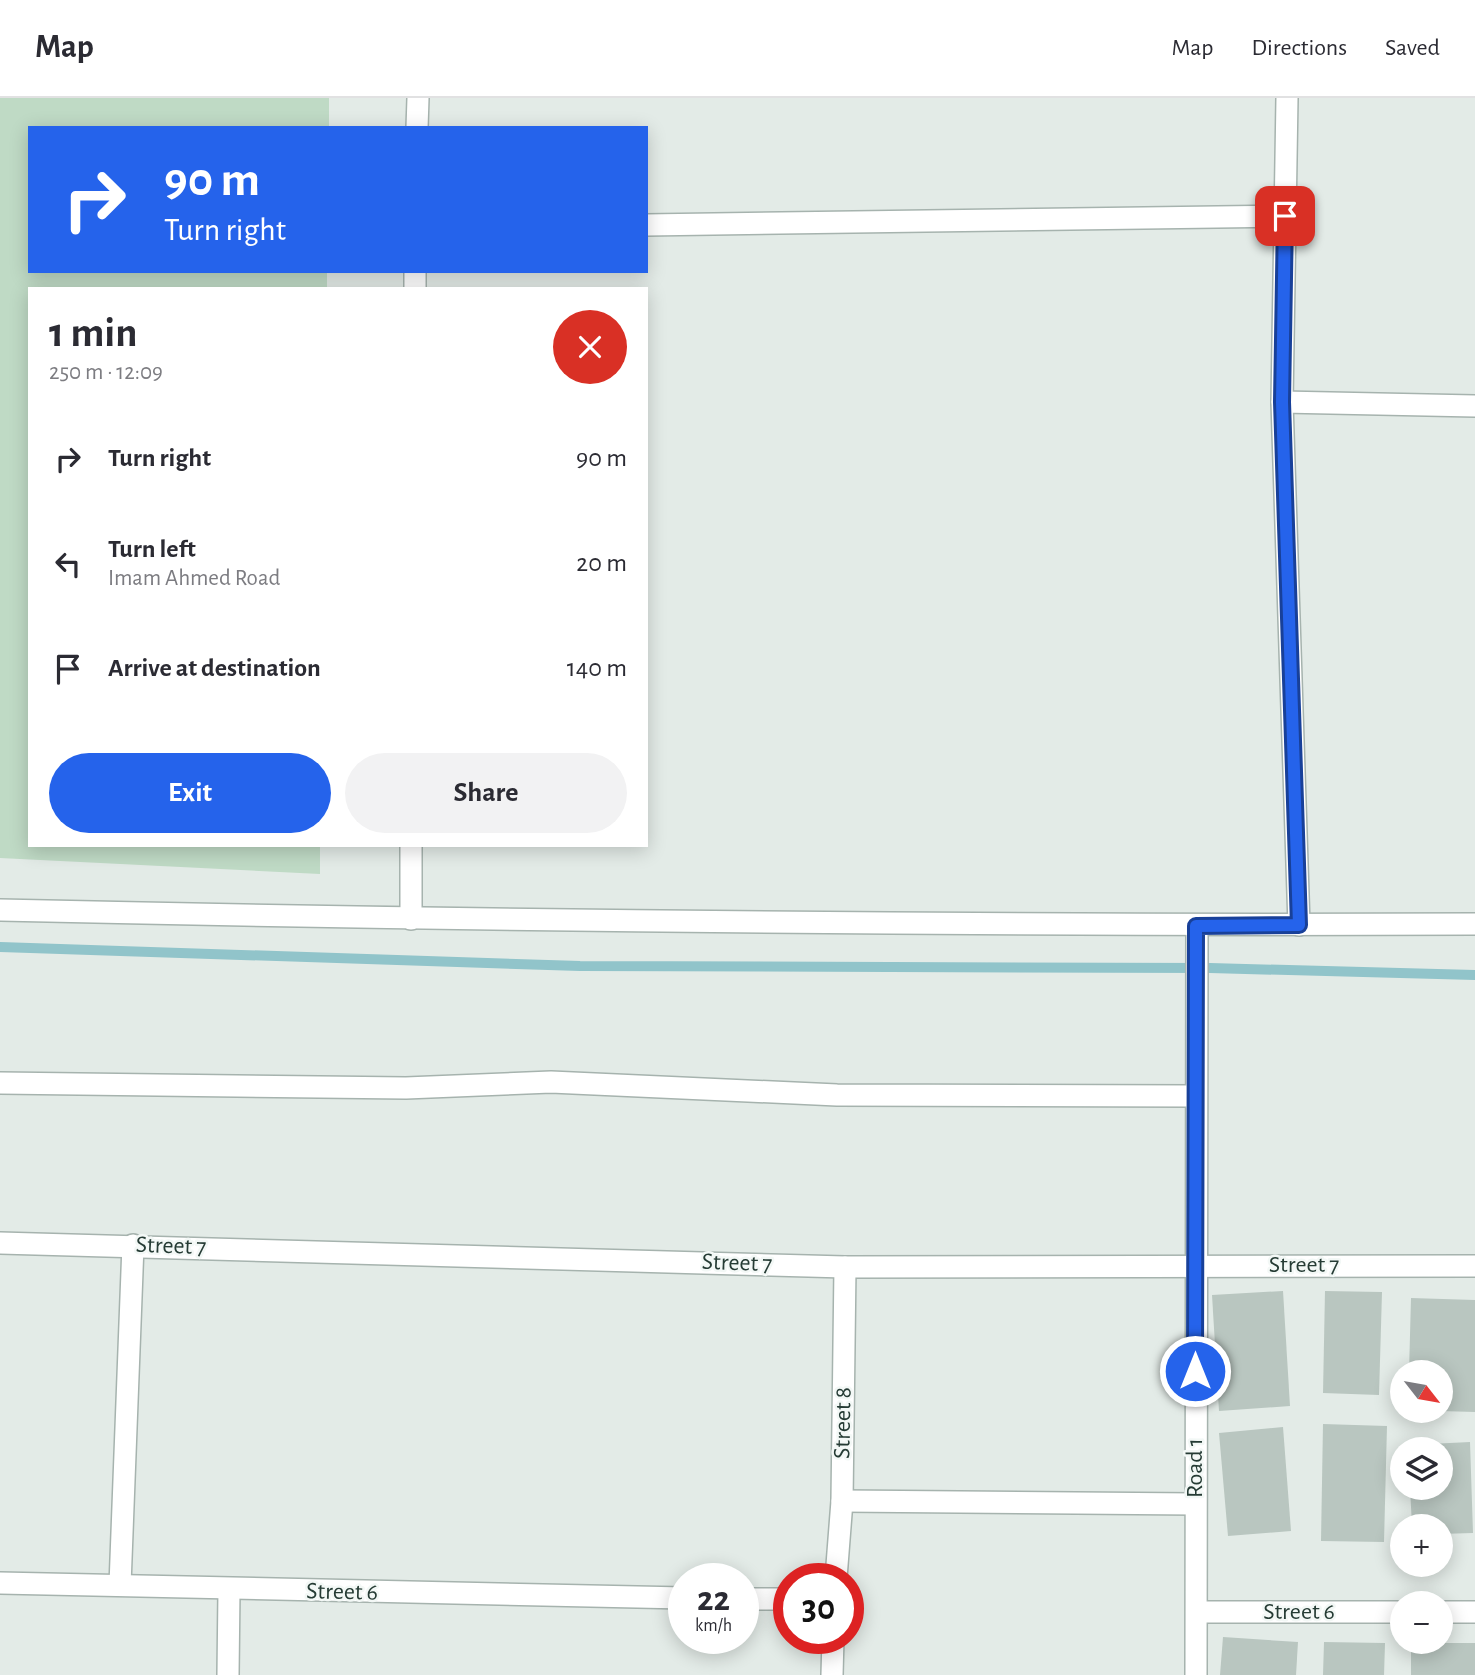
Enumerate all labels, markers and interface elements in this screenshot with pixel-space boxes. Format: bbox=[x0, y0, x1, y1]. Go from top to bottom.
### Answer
text: Map bbox=[35, 31, 94, 64]
text: Map bbox=[1171, 36, 1213, 60]
text: Directions bbox=[1251, 36, 1347, 60]
text: Saved bbox=[1385, 36, 1440, 60]
icon: right bbox=[49, 154, 140, 245]
text: 90 m bbox=[164, 156, 260, 205]
pin bbox=[1255, 186, 1315, 246]
icon: arrive bbox=[1266, 197, 1304, 235]
text: Turn right bbox=[164, 214, 286, 246]
button: close bbox=[553, 310, 627, 384]
text: 1 min bbox=[49, 312, 138, 354]
text: 250 m · 12:09 bbox=[49, 361, 163, 384]
icon: right bbox=[49, 440, 87, 478]
text: Turn right bbox=[108, 445, 211, 471]
text: 90 m bbox=[576, 445, 627, 471]
text: Turn left bbox=[108, 536, 196, 562]
icon: left bbox=[49, 545, 87, 583]
text: 20 m bbox=[576, 550, 627, 576]
text: Imam Ahmed Road bbox=[108, 567, 280, 590]
icon: arrive bbox=[49, 650, 87, 688]
text: Arrive at destination bbox=[108, 655, 321, 681]
text: 140 m bbox=[567, 655, 627, 681]
button: Exit bbox=[49, 753, 331, 833]
button: Share bbox=[345, 753, 627, 833]
street label: Street 7 bbox=[135, 1233, 207, 1259]
street label: Street 7 bbox=[701, 1250, 773, 1276]
street label: Street 7 bbox=[1269, 1253, 1339, 1277]
position arrow bbox=[1158, 1334, 1232, 1408]
north arrow bbox=[1390, 1360, 1452, 1423]
map controls bbox=[1390, 1360, 1453, 1654]
street label: Street 8 bbox=[830, 1387, 856, 1459]
button: layers bbox=[1390, 1437, 1453, 1500]
street label: Road 1 bbox=[1183, 1438, 1207, 1498]
button: + bbox=[1390, 1514, 1453, 1577]
speed limit sign: 30 bbox=[773, 1563, 864, 1654]
street label: Street 6 bbox=[306, 1579, 378, 1605]
text: 22 bbox=[697, 1582, 730, 1617]
button: − bbox=[1390, 1591, 1453, 1654]
street label: Street 6 bbox=[1263, 1600, 1335, 1624]
text: km/h bbox=[695, 1617, 732, 1635]

